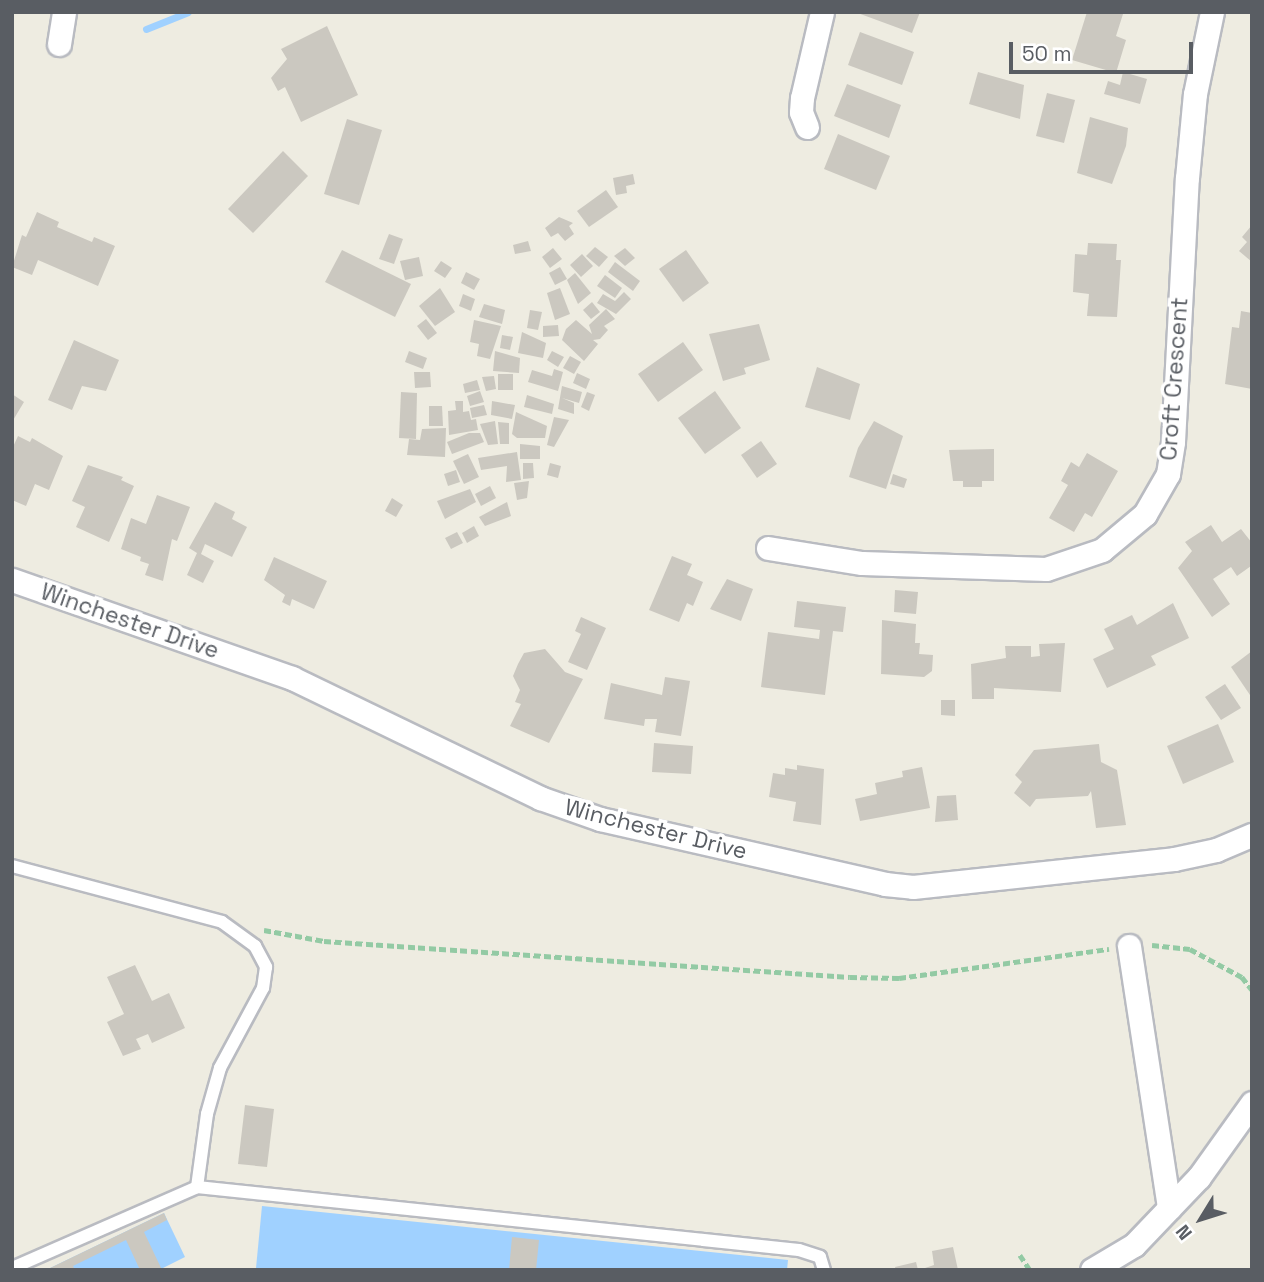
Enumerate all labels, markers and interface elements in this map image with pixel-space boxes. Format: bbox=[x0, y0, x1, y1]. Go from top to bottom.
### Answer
scale bar bbox=[1012, 28, 1196, 72]
text: 50 m bbox=[1022, 40, 1072, 67]
street label: Croft Crescent bbox=[1155, 296, 1193, 462]
street label: Winchester Drive bbox=[37, 578, 223, 664]
street label: Winchester Drive bbox=[562, 793, 750, 865]
north arrow bbox=[1166, 1184, 1236, 1254]
text: N bbox=[1170, 1220, 1198, 1245]

